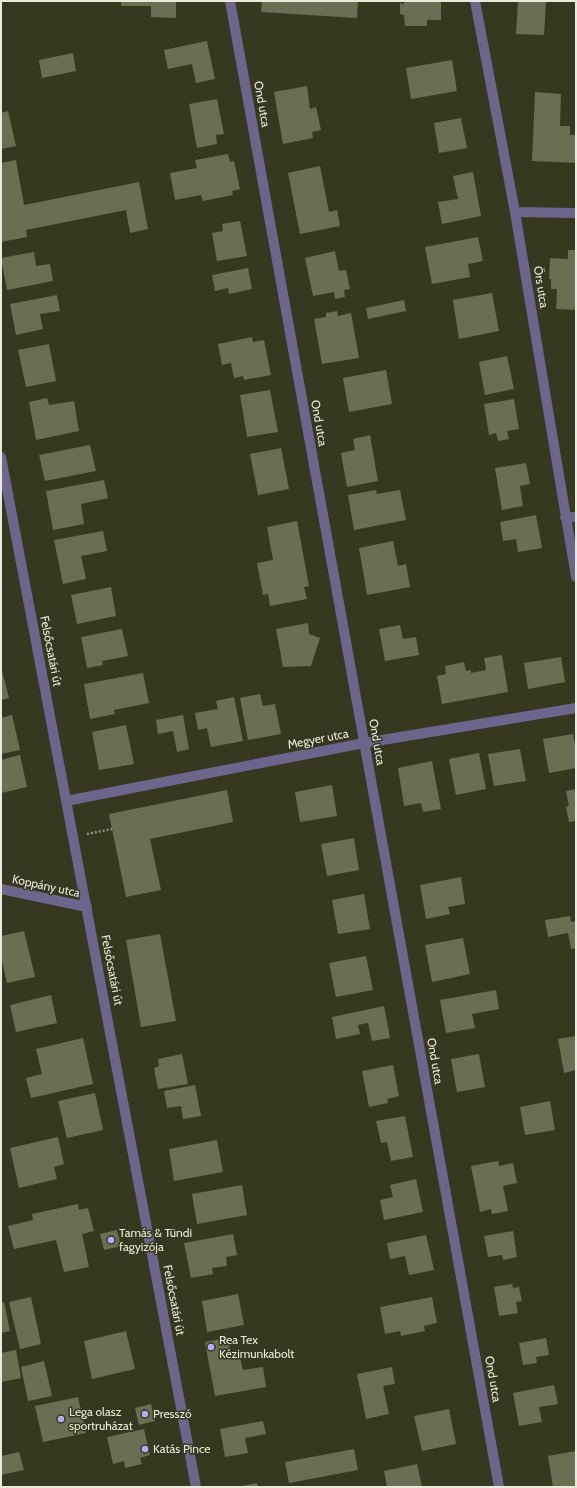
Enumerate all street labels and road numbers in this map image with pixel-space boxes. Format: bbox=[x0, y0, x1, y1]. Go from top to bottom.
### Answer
street label: Ond utca bbox=[251, 80, 274, 128]
street label: Örs utca bbox=[531, 265, 552, 309]
street label: Ond utca bbox=[308, 399, 331, 447]
street label: Felsőcsatári út bbox=[37, 614, 66, 687]
street label: Ond utca bbox=[366, 718, 389, 766]
street label: Megyer utca bbox=[286, 725, 350, 752]
street label: Koppány utca bbox=[11, 871, 82, 900]
street label: Felsőcsatári út bbox=[98, 933, 127, 1006]
street label: Ond utca bbox=[424, 1037, 447, 1085]
street label: Felsőcsatári út bbox=[160, 1263, 189, 1336]
street label: Ond utca bbox=[482, 1355, 505, 1403]

